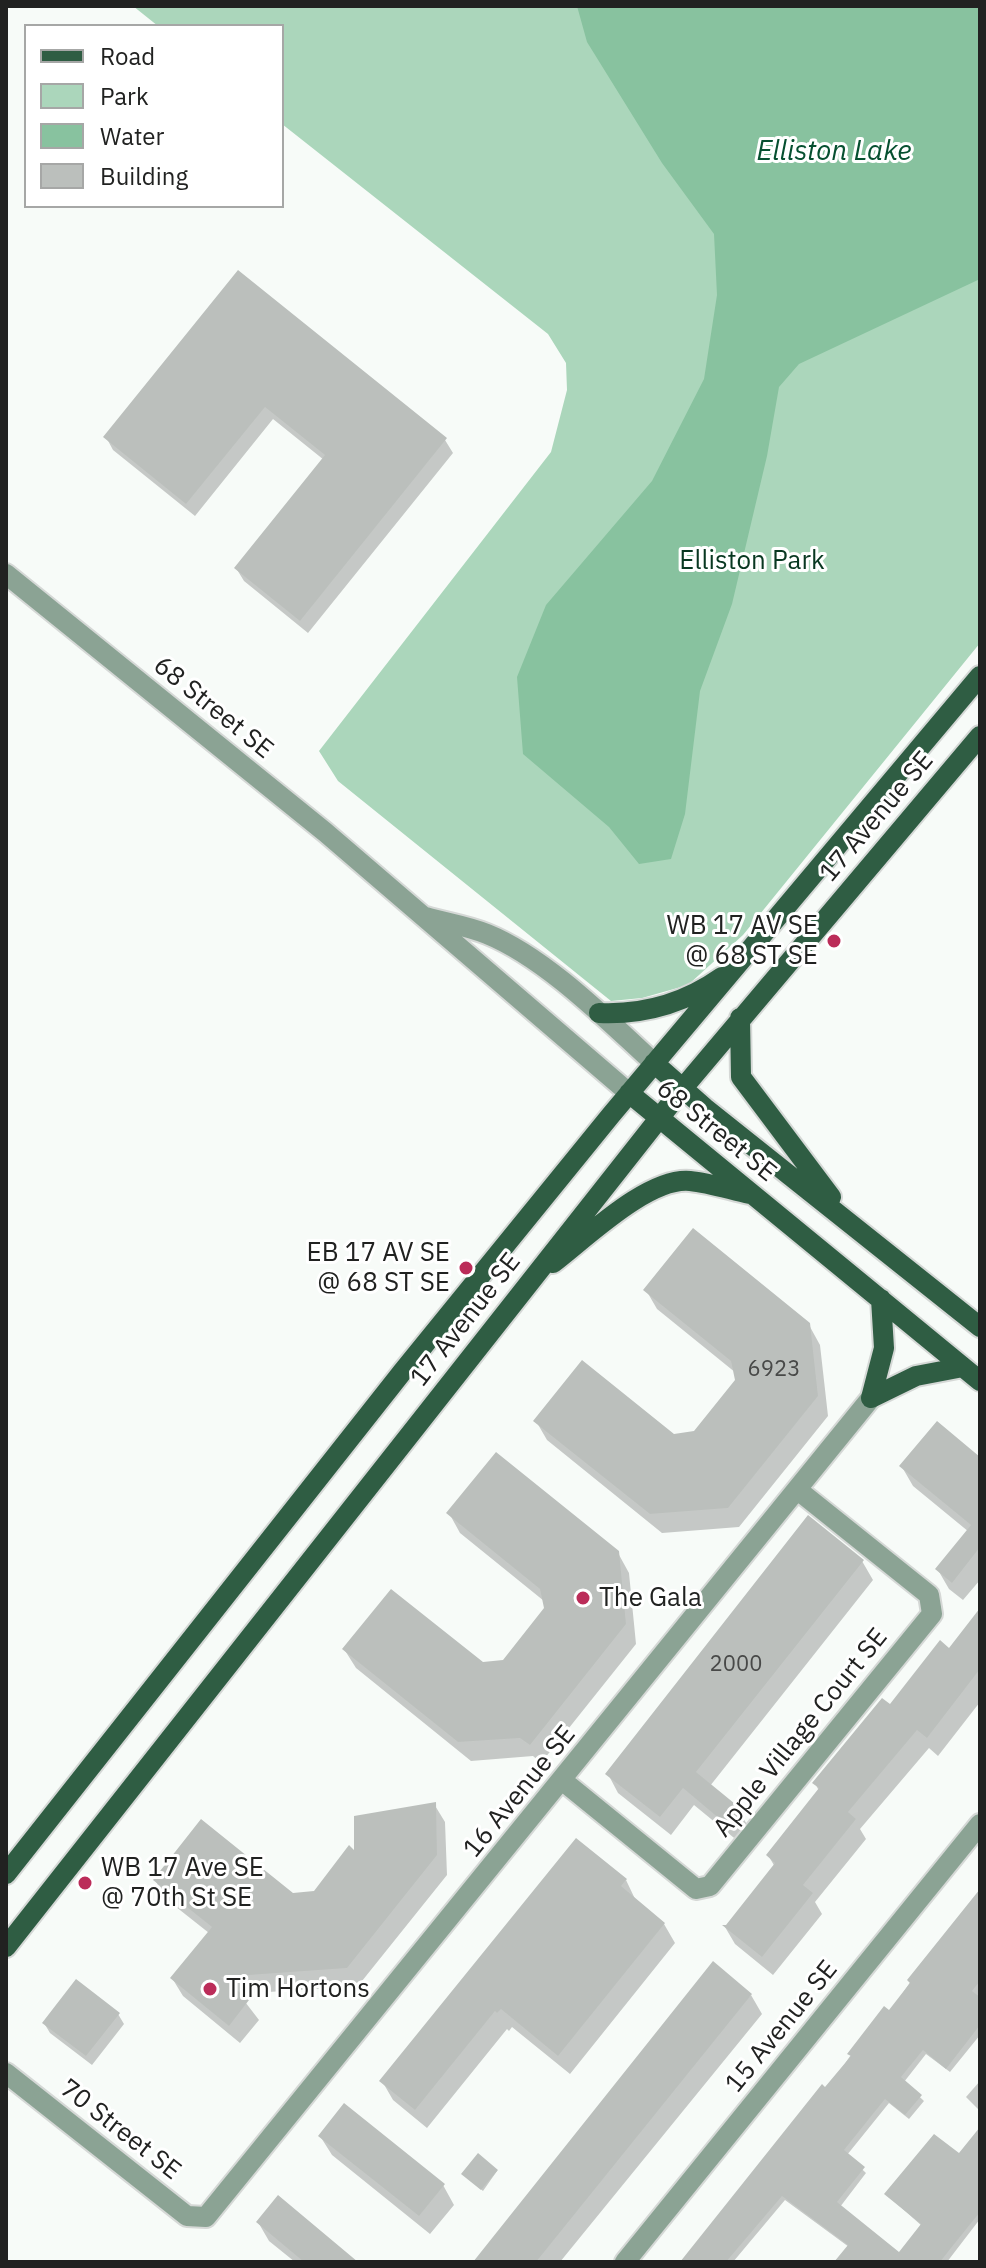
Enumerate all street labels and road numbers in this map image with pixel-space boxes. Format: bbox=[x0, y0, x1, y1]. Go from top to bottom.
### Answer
street label: 68 Street SE bbox=[147, 650, 279, 766]
street label: 17 Avenue SE bbox=[813, 745, 941, 889]
street label: 68 Street SE bbox=[650, 1073, 782, 1189]
street label: 17 Avenue SE bbox=[404, 1247, 528, 1393]
street label: Apple Village Court SE bbox=[707, 1622, 895, 1844]
street label: 16 Avenue SE bbox=[457, 1720, 583, 1864]
street label: 15 Avenue SE bbox=[719, 1955, 845, 2099]
street label: 70 Street SE bbox=[53, 2073, 187, 2187]

